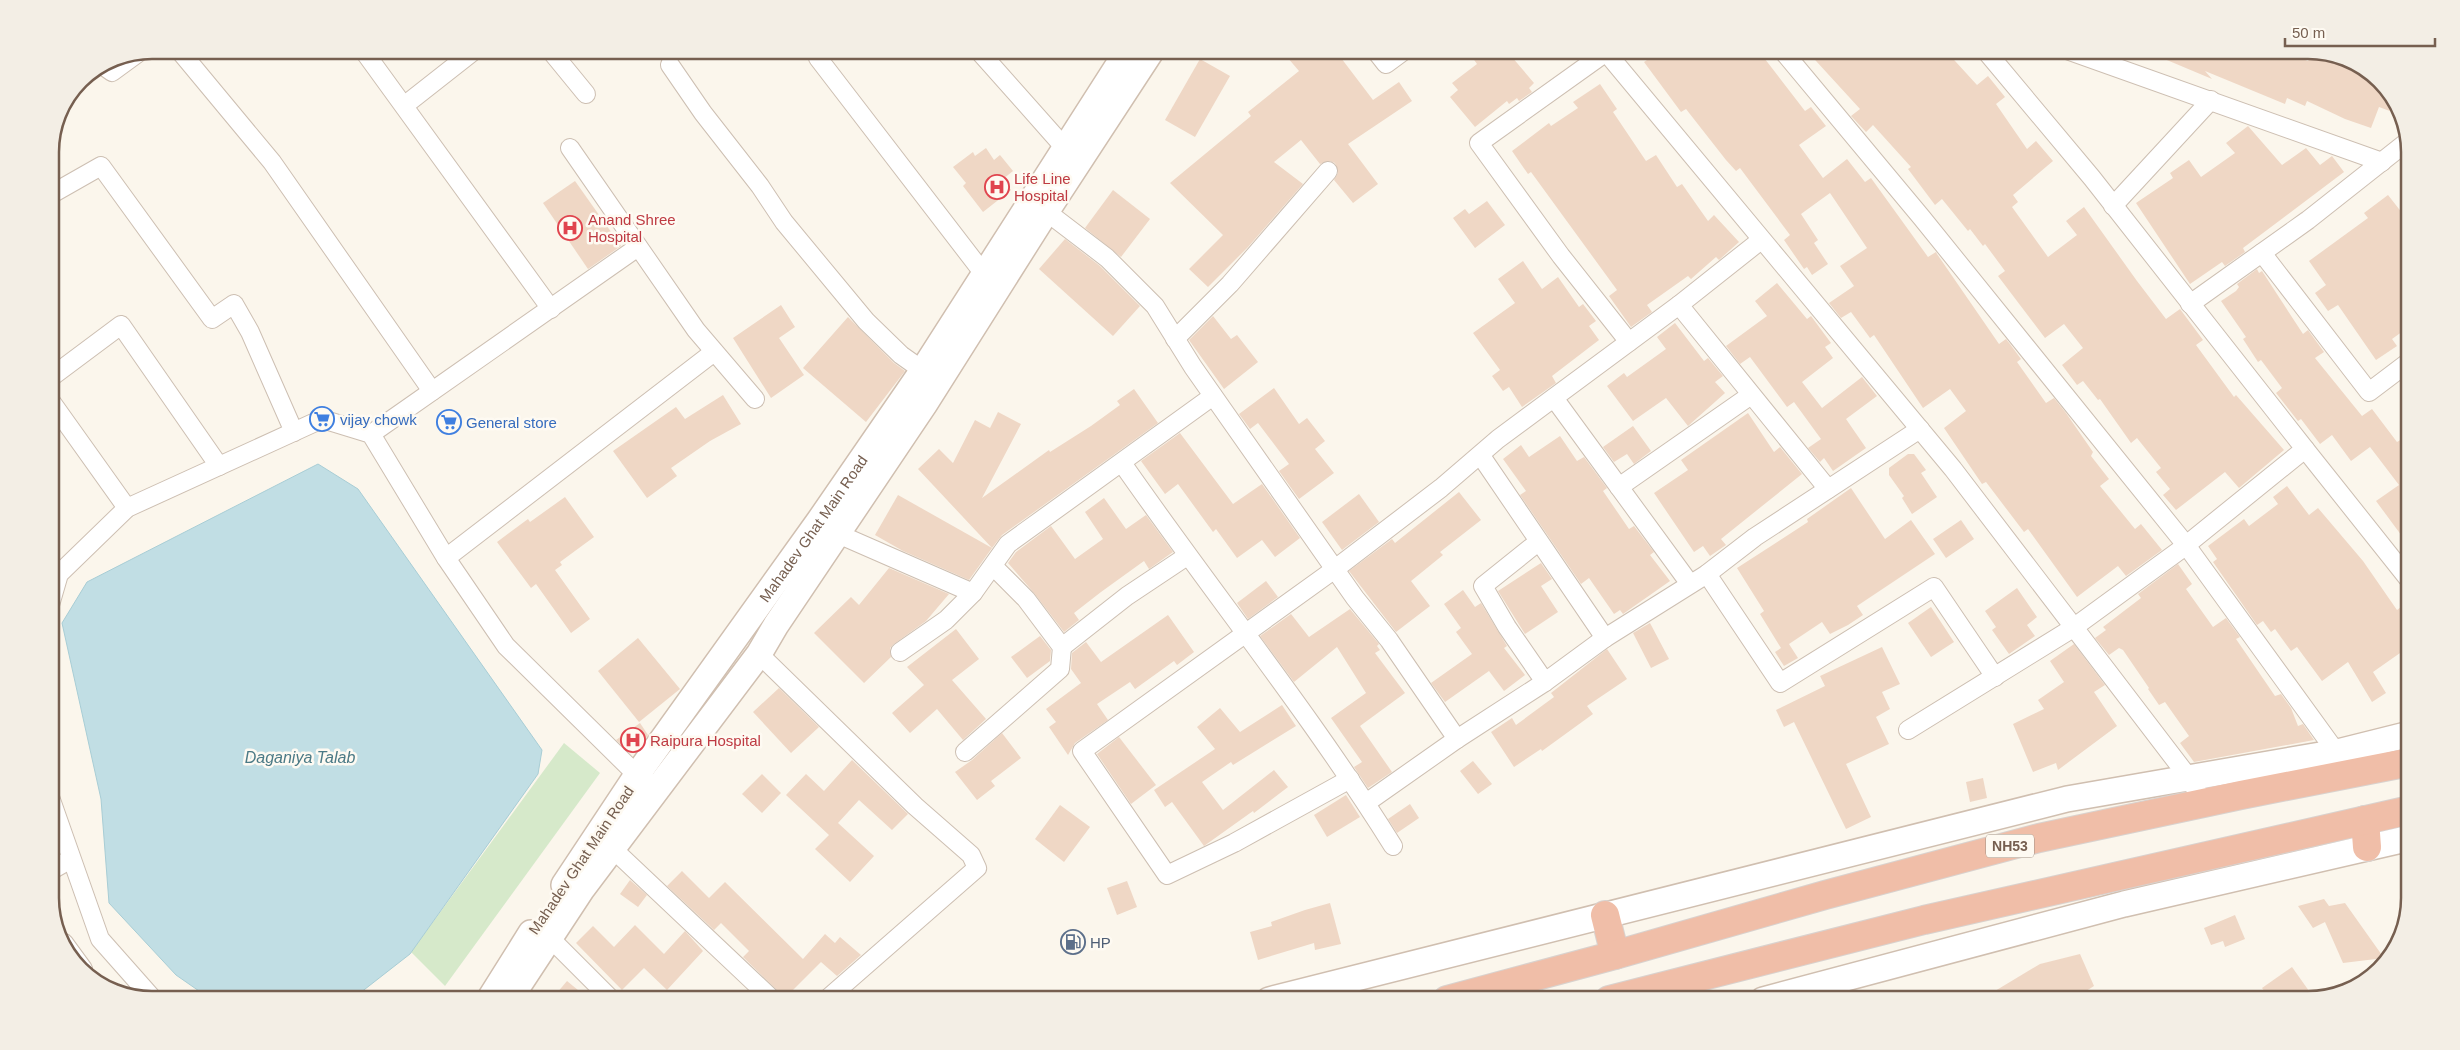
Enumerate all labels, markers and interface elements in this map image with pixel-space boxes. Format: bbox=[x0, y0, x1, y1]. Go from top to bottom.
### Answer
scale bar bbox=[2285, 15, 2435, 47]
text: 50 m bbox=[2292, 24, 2325, 41]
place label: Life Line Hospital bbox=[1014, 170, 1071, 204]
hospital icon: Life Line Hospital bbox=[984, 174, 1010, 200]
place label: Anand Shree Hospital bbox=[588, 211, 676, 245]
hospital icon: Anand Shree Hospital bbox=[557, 215, 583, 241]
supermarket icon: vijay chowk bbox=[309, 406, 335, 432]
supermarket icon: General store bbox=[436, 409, 462, 435]
place label: vijay chowk bbox=[340, 411, 417, 428]
place label: General store bbox=[466, 414, 557, 431]
street label: Mahadev Ghat Main Road bbox=[756, 452, 870, 605]
hospital icon: Raipura Hospital bbox=[620, 727, 646, 753]
place label: Raipura Hospital bbox=[650, 732, 761, 749]
water label: Daganiya Talab bbox=[245, 749, 355, 766]
street label: Mahadev Ghat Main Road bbox=[525, 783, 637, 937]
road number: NH53 bbox=[1986, 834, 2034, 858]
fuel station icon: HP bbox=[1060, 929, 1086, 955]
place label: HP bbox=[1090, 934, 1111, 951]

